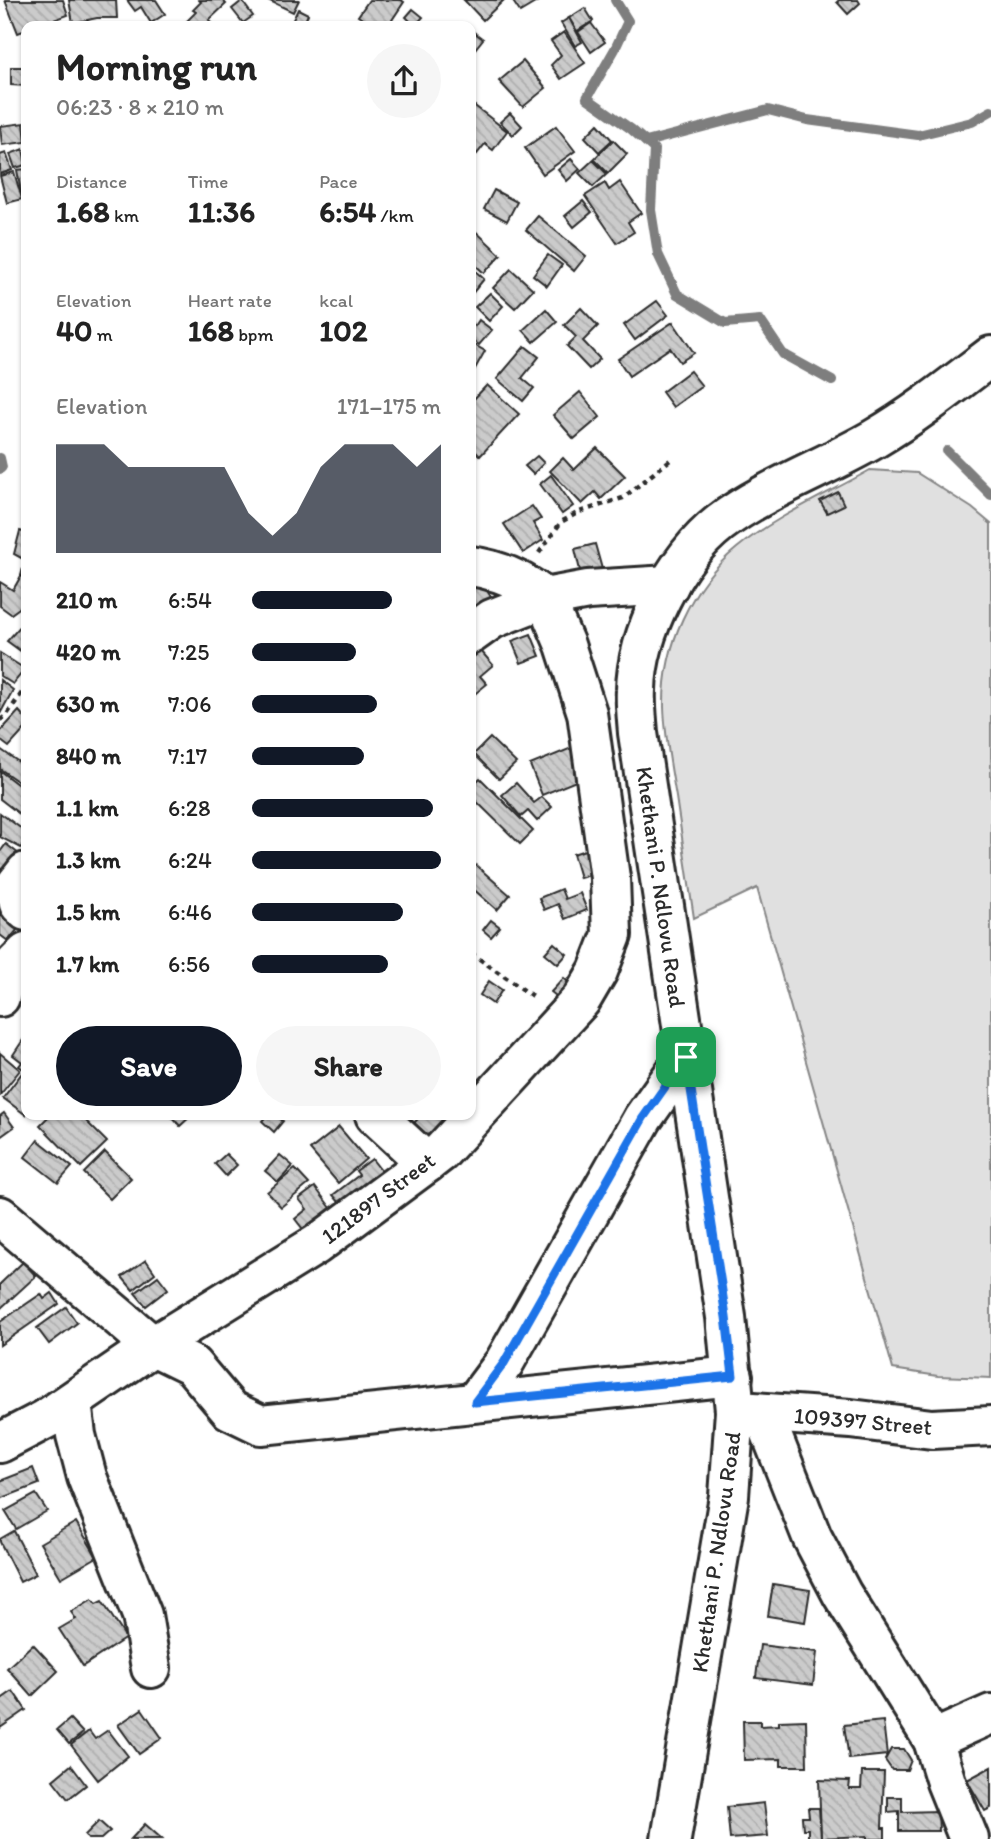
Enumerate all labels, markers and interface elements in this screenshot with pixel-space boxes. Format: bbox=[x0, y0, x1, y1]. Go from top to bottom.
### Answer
text: Morning run bbox=[56, 44, 257, 90]
button: share bbox=[367, 44, 441, 118]
text: 06:23 · 8 × 210 m bbox=[56, 93, 224, 121]
text: Distance bbox=[56, 170, 127, 193]
text: Time bbox=[188, 170, 228, 193]
text: Pace bbox=[319, 170, 357, 193]
text: 1.68 bbox=[56, 193, 110, 230]
text: 11:36 bbox=[188, 193, 255, 230]
text: 6:54 bbox=[319, 193, 376, 230]
text: km bbox=[110, 204, 139, 227]
text: /km bbox=[376, 204, 414, 227]
text: Elevation bbox=[56, 289, 132, 312]
text: Heart rate bbox=[188, 289, 272, 312]
text: kcal bbox=[319, 289, 353, 312]
text: 40 bbox=[56, 312, 93, 349]
text: 168 bbox=[188, 312, 234, 349]
text: 102 bbox=[319, 312, 368, 349]
text: m bbox=[93, 323, 113, 346]
text: bpm bbox=[234, 323, 273, 346]
text: Elevation bbox=[56, 392, 147, 420]
text: 171–175 m bbox=[337, 392, 441, 420]
text: 210 m bbox=[56, 586, 117, 614]
text: 6:54 bbox=[168, 586, 212, 614]
text: 420 m bbox=[56, 638, 121, 666]
text: 7:25 bbox=[168, 638, 209, 666]
text: 630 m bbox=[56, 690, 119, 718]
text: 7:06 bbox=[168, 690, 211, 718]
text: 840 m bbox=[56, 742, 121, 770]
text: 7:17 bbox=[168, 742, 207, 770]
street label: Khethani P. Ndlovu Road bbox=[630, 765, 692, 1010]
text: 1.1 km bbox=[56, 794, 119, 822]
text: 6:28 bbox=[168, 794, 211, 822]
text: 1.3 km bbox=[56, 846, 120, 874]
text: 6:24 bbox=[168, 846, 212, 874]
text: 1.5 km bbox=[56, 898, 120, 926]
text: 6:46 bbox=[168, 898, 212, 926]
text: 1.7 km bbox=[56, 950, 119, 978]
text: 6:56 bbox=[168, 950, 210, 978]
button: Save bbox=[56, 1026, 242, 1106]
button: Share bbox=[256, 1026, 441, 1106]
pin bbox=[656, 1027, 716, 1087]
icon: arrive bbox=[667, 1038, 705, 1076]
street label: 121897 Street bbox=[315, 1146, 441, 1250]
street label: 109397 Street bbox=[793, 1401, 934, 1441]
street label: Khethani P. Ndlovu Road bbox=[685, 1429, 747, 1674]

